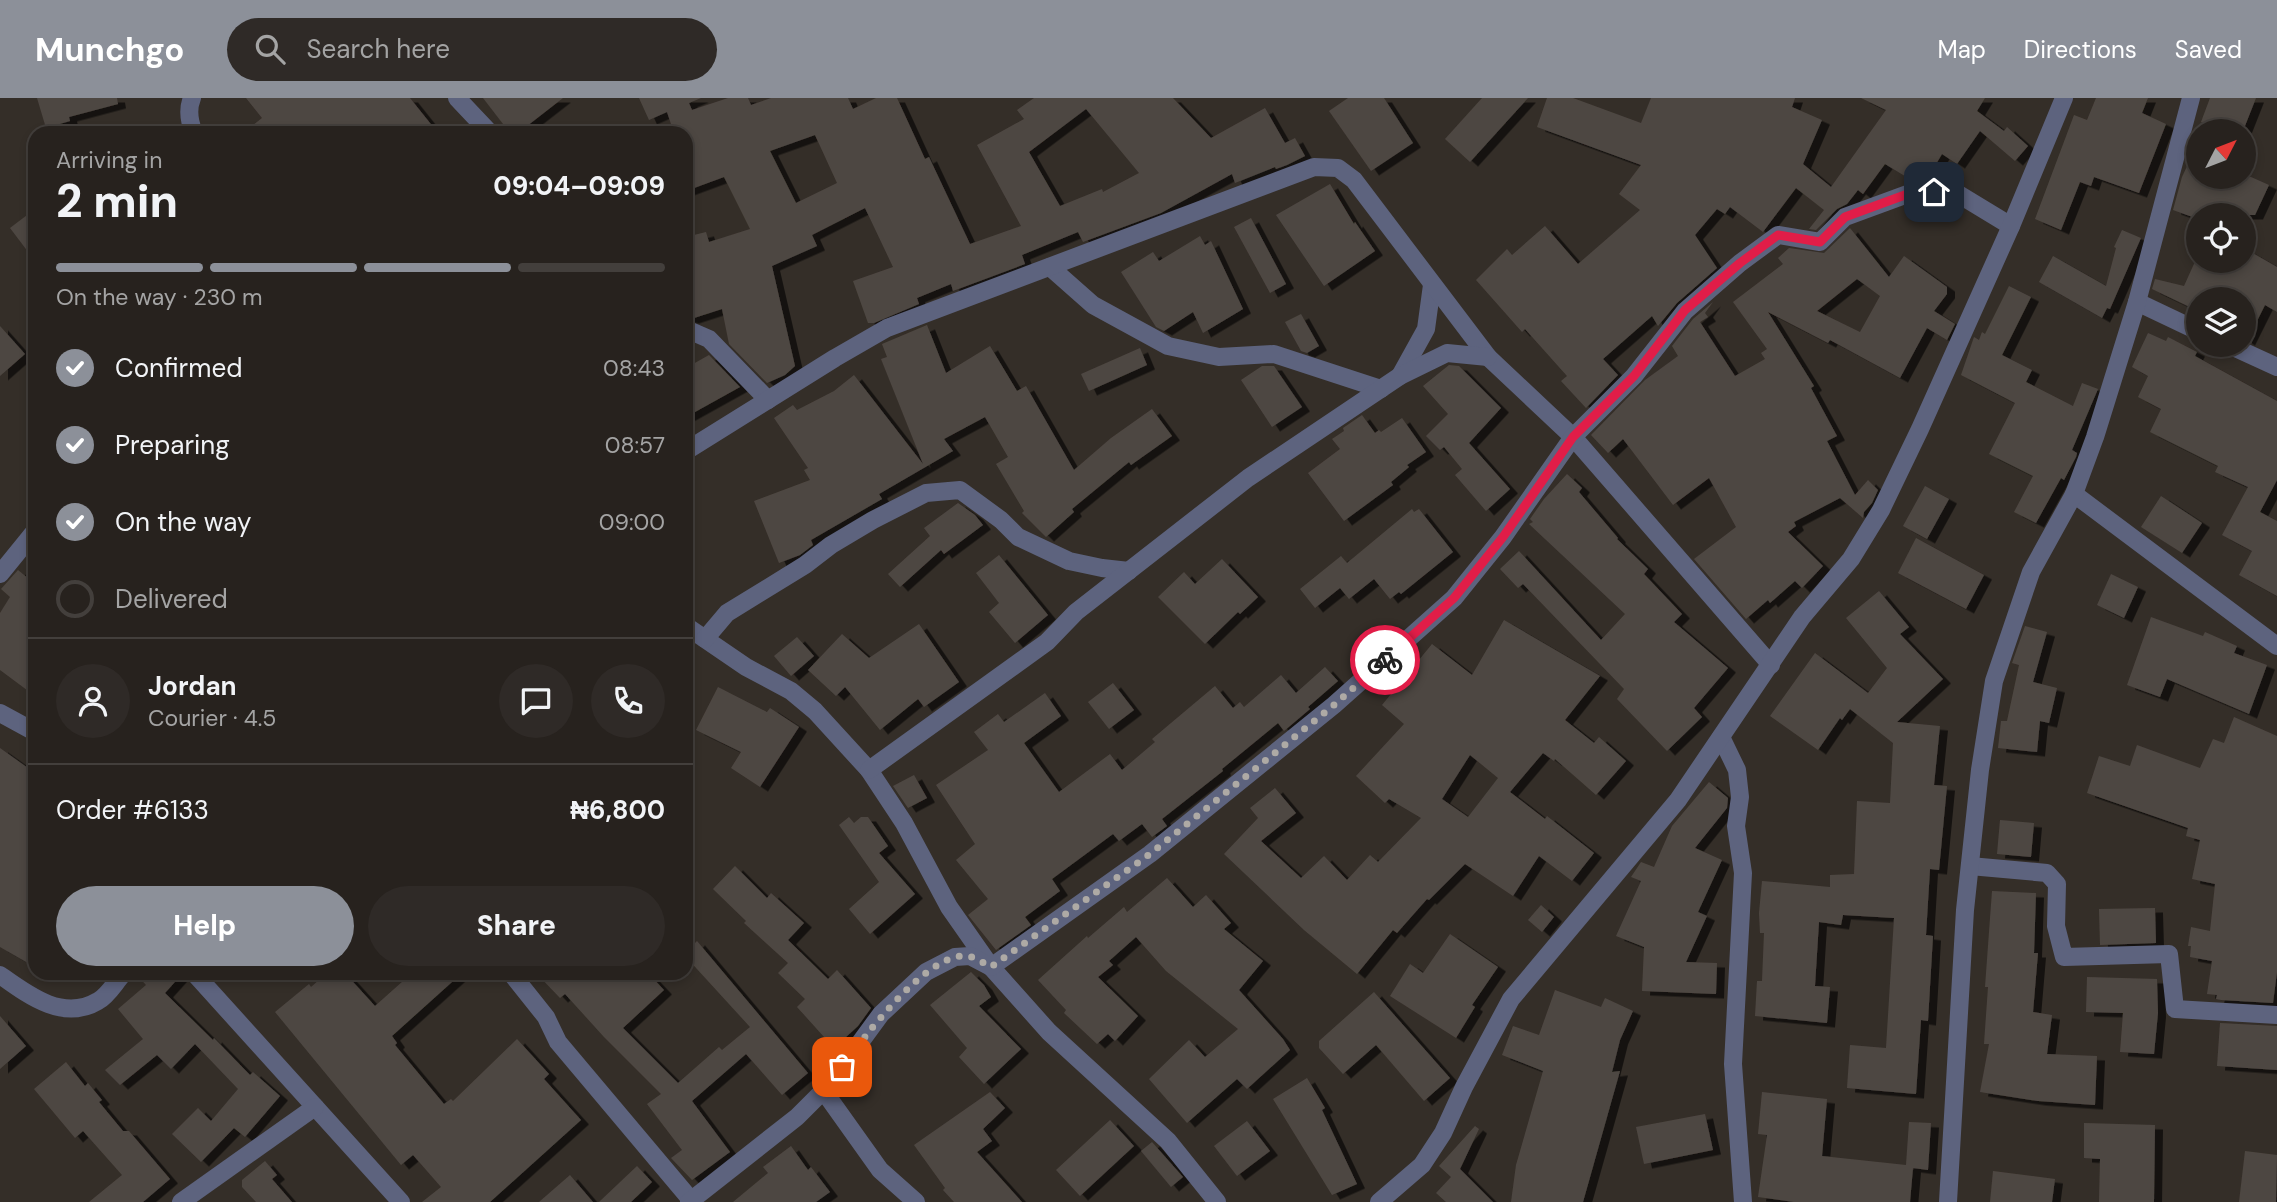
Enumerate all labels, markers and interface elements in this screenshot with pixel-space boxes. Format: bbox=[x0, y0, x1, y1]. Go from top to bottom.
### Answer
search box bbox=[227, 18, 717, 81]
text: Munchgo bbox=[35, 28, 185, 71]
icon: search bbox=[251, 30, 289, 68]
text: Search here bbox=[307, 32, 450, 66]
text: Map bbox=[1938, 34, 1986, 65]
text: Directions bbox=[2024, 34, 2137, 65]
text: Saved bbox=[2175, 34, 2242, 65]
north arrow bbox=[2186, 119, 2256, 189]
map controls bbox=[2186, 119, 2256, 357]
text: Arriving in bbox=[56, 145, 162, 175]
pin bbox=[1904, 162, 1964, 222]
text: 09:04–09:09 bbox=[493, 169, 665, 203]
text: 2 min bbox=[56, 171, 178, 231]
icon: home bbox=[1915, 173, 1953, 211]
button: locate bbox=[2186, 203, 2256, 273]
text: On the way · 230 m bbox=[56, 282, 263, 312]
button: layers bbox=[2186, 287, 2256, 357]
icon: check bbox=[56, 349, 94, 387]
text: Confirmed bbox=[115, 351, 242, 385]
text: 08:43 bbox=[603, 353, 665, 383]
icon: check bbox=[56, 426, 94, 464]
text: Preparing bbox=[115, 428, 230, 462]
text: 08:57 bbox=[605, 430, 665, 460]
icon: check bbox=[56, 503, 94, 541]
text: On the way bbox=[115, 505, 251, 539]
text: 09:00 bbox=[599, 507, 665, 537]
text: Delivered bbox=[115, 582, 228, 616]
courier bbox=[1350, 625, 1420, 695]
icon: bike bbox=[1366, 641, 1404, 679]
button: person bbox=[56, 664, 130, 738]
button: chat bbox=[499, 664, 573, 738]
button: phone bbox=[591, 664, 665, 738]
text: Jordan bbox=[148, 669, 237, 703]
text: Courier · 4.5 bbox=[148, 703, 276, 733]
text: Order #6133 bbox=[56, 793, 209, 827]
text: ₦6,800 bbox=[570, 793, 665, 827]
button: Help bbox=[56, 886, 354, 966]
button: Share bbox=[368, 886, 665, 966]
pin bbox=[812, 1037, 872, 1097]
icon: bag bbox=[823, 1048, 861, 1086]

